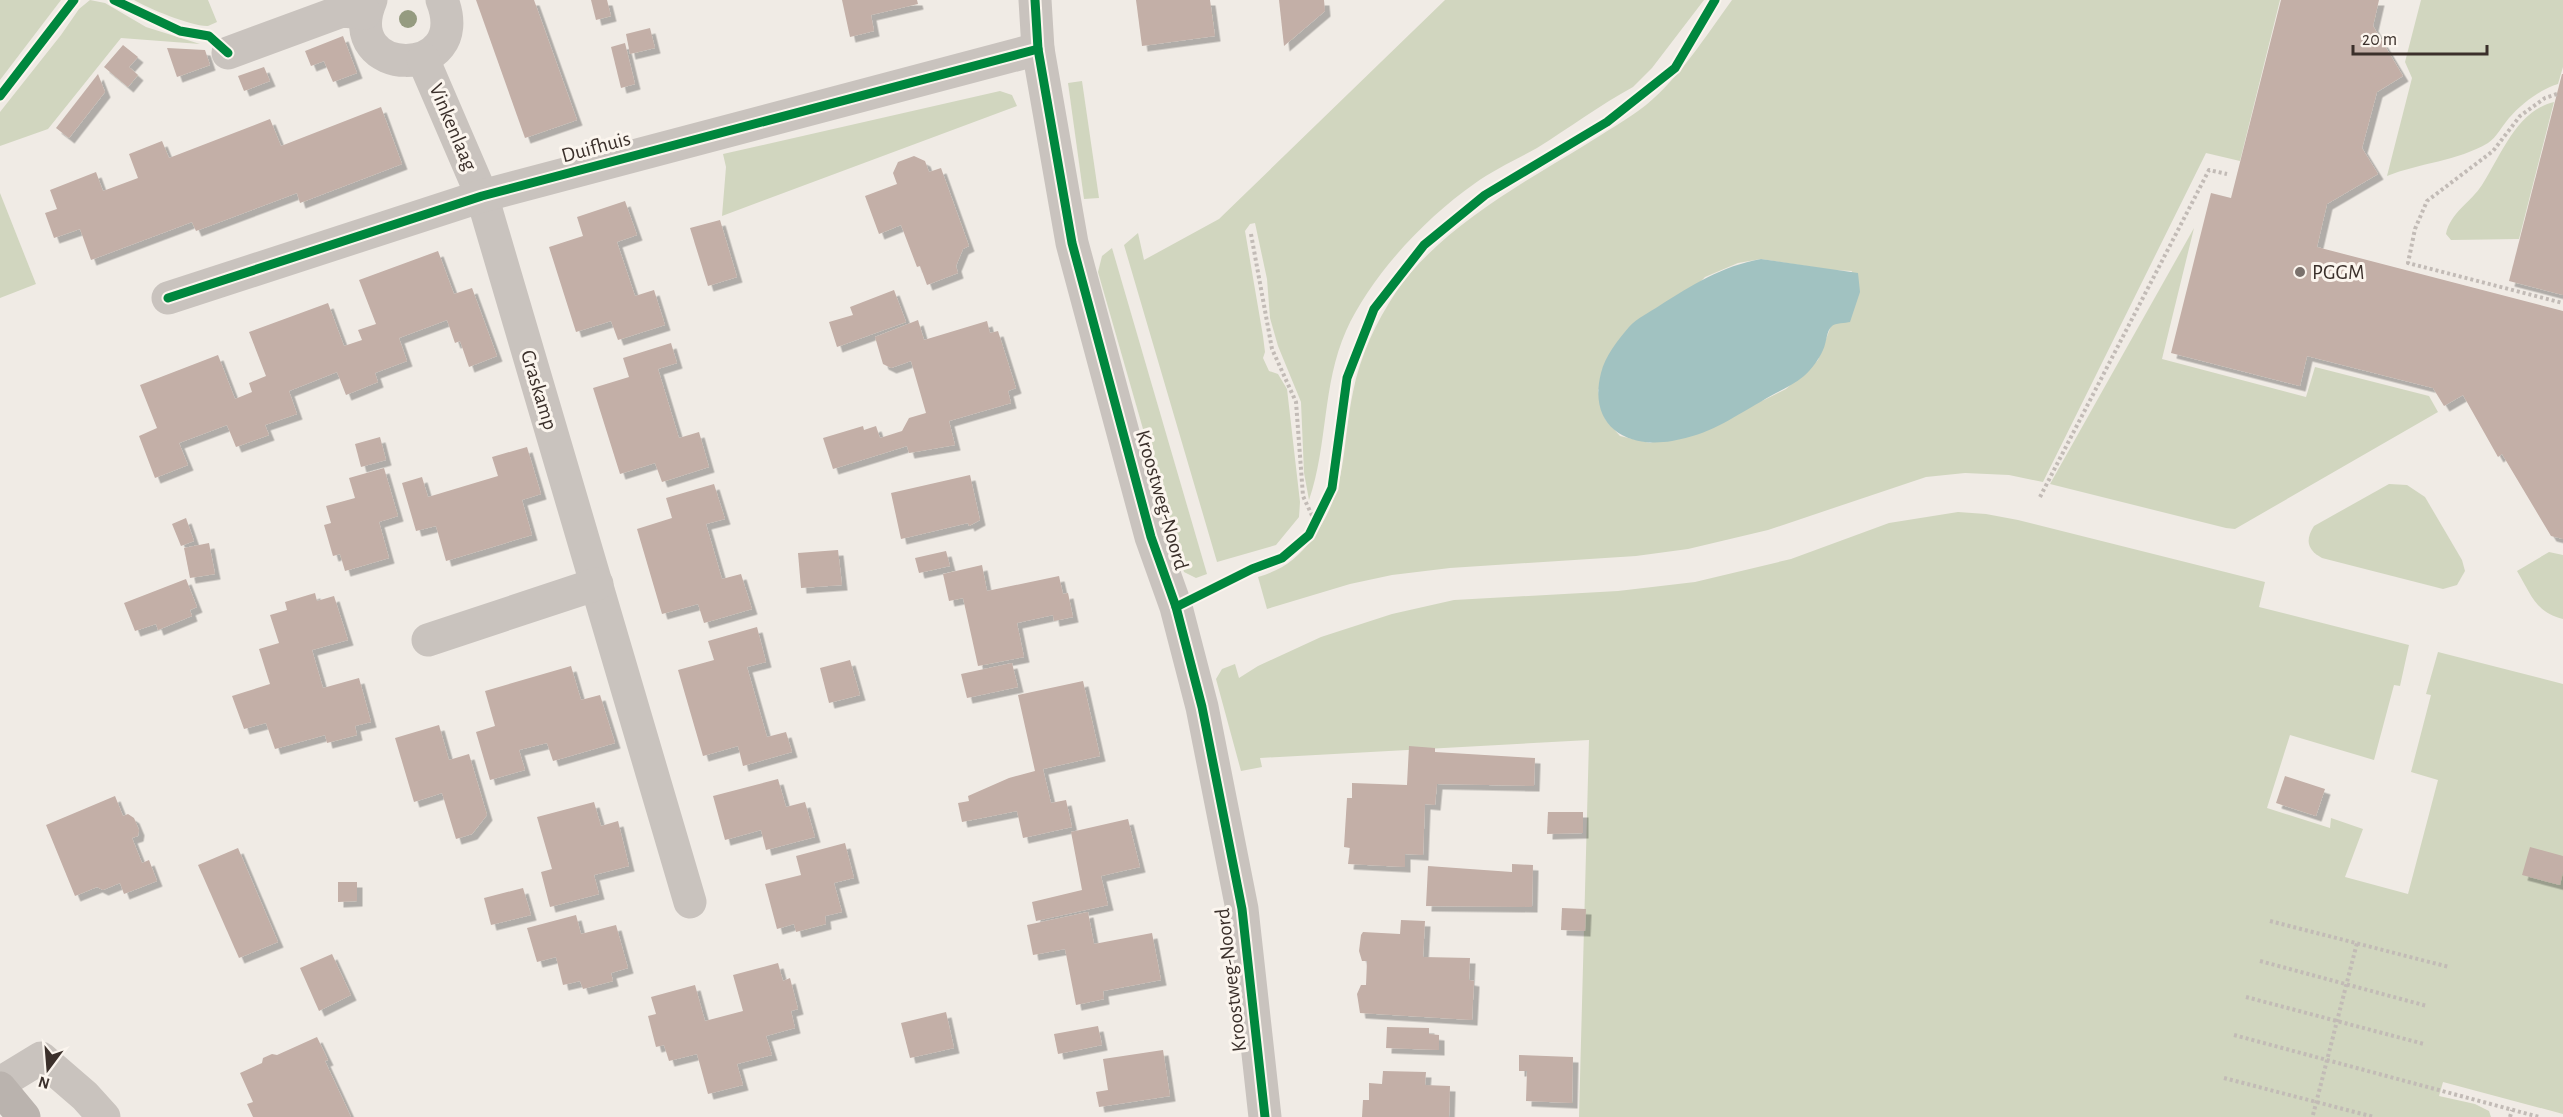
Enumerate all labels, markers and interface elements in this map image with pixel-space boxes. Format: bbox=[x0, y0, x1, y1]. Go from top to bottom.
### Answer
scale bar bbox=[2353, 18, 2486, 56]
text: 20 m bbox=[2362, 31, 2397, 49]
street label: Vinkenlaag bbox=[425, 80, 481, 174]
street label: Duifhuis bbox=[559, 128, 633, 166]
place label: PGGM bbox=[2312, 262, 2365, 283]
marker: PGGM bbox=[2293, 265, 2307, 279]
street label: Graskamp bbox=[517, 348, 561, 432]
street label: Kroostweg-Noord bbox=[1132, 428, 1192, 572]
street label: Kroostweg-Noord bbox=[1212, 907, 1250, 1053]
north arrow bbox=[18, 1039, 78, 1099]
text: N bbox=[37, 1073, 52, 1092]

